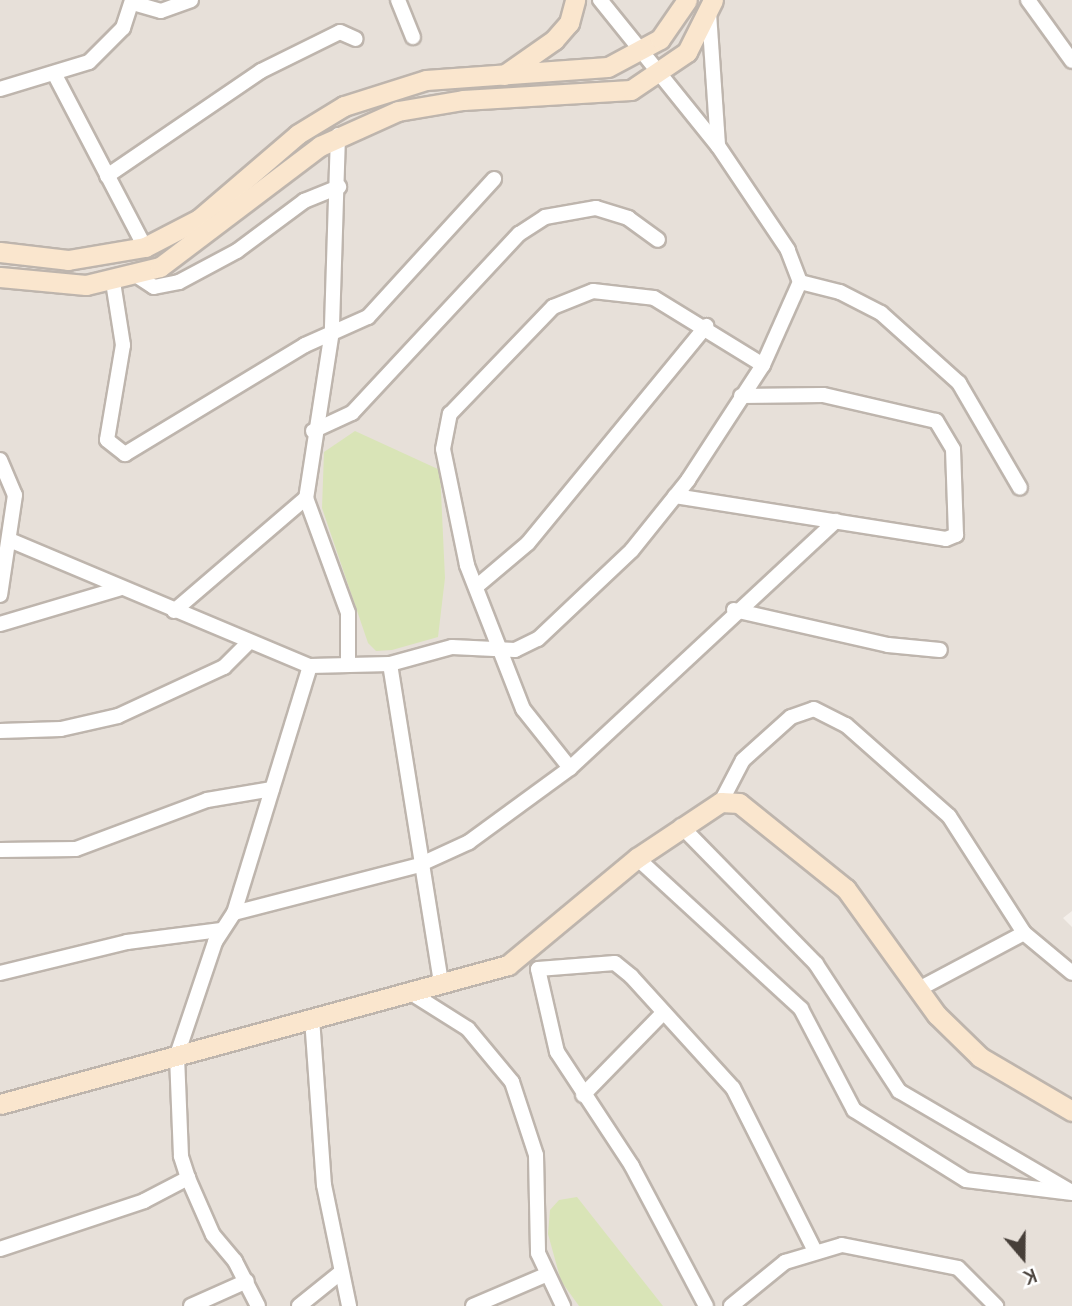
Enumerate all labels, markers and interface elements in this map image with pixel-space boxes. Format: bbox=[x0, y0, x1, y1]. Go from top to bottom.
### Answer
north arrow bbox=[988, 1222, 1058, 1292]
text: K bbox=[1020, 1262, 1040, 1291]

